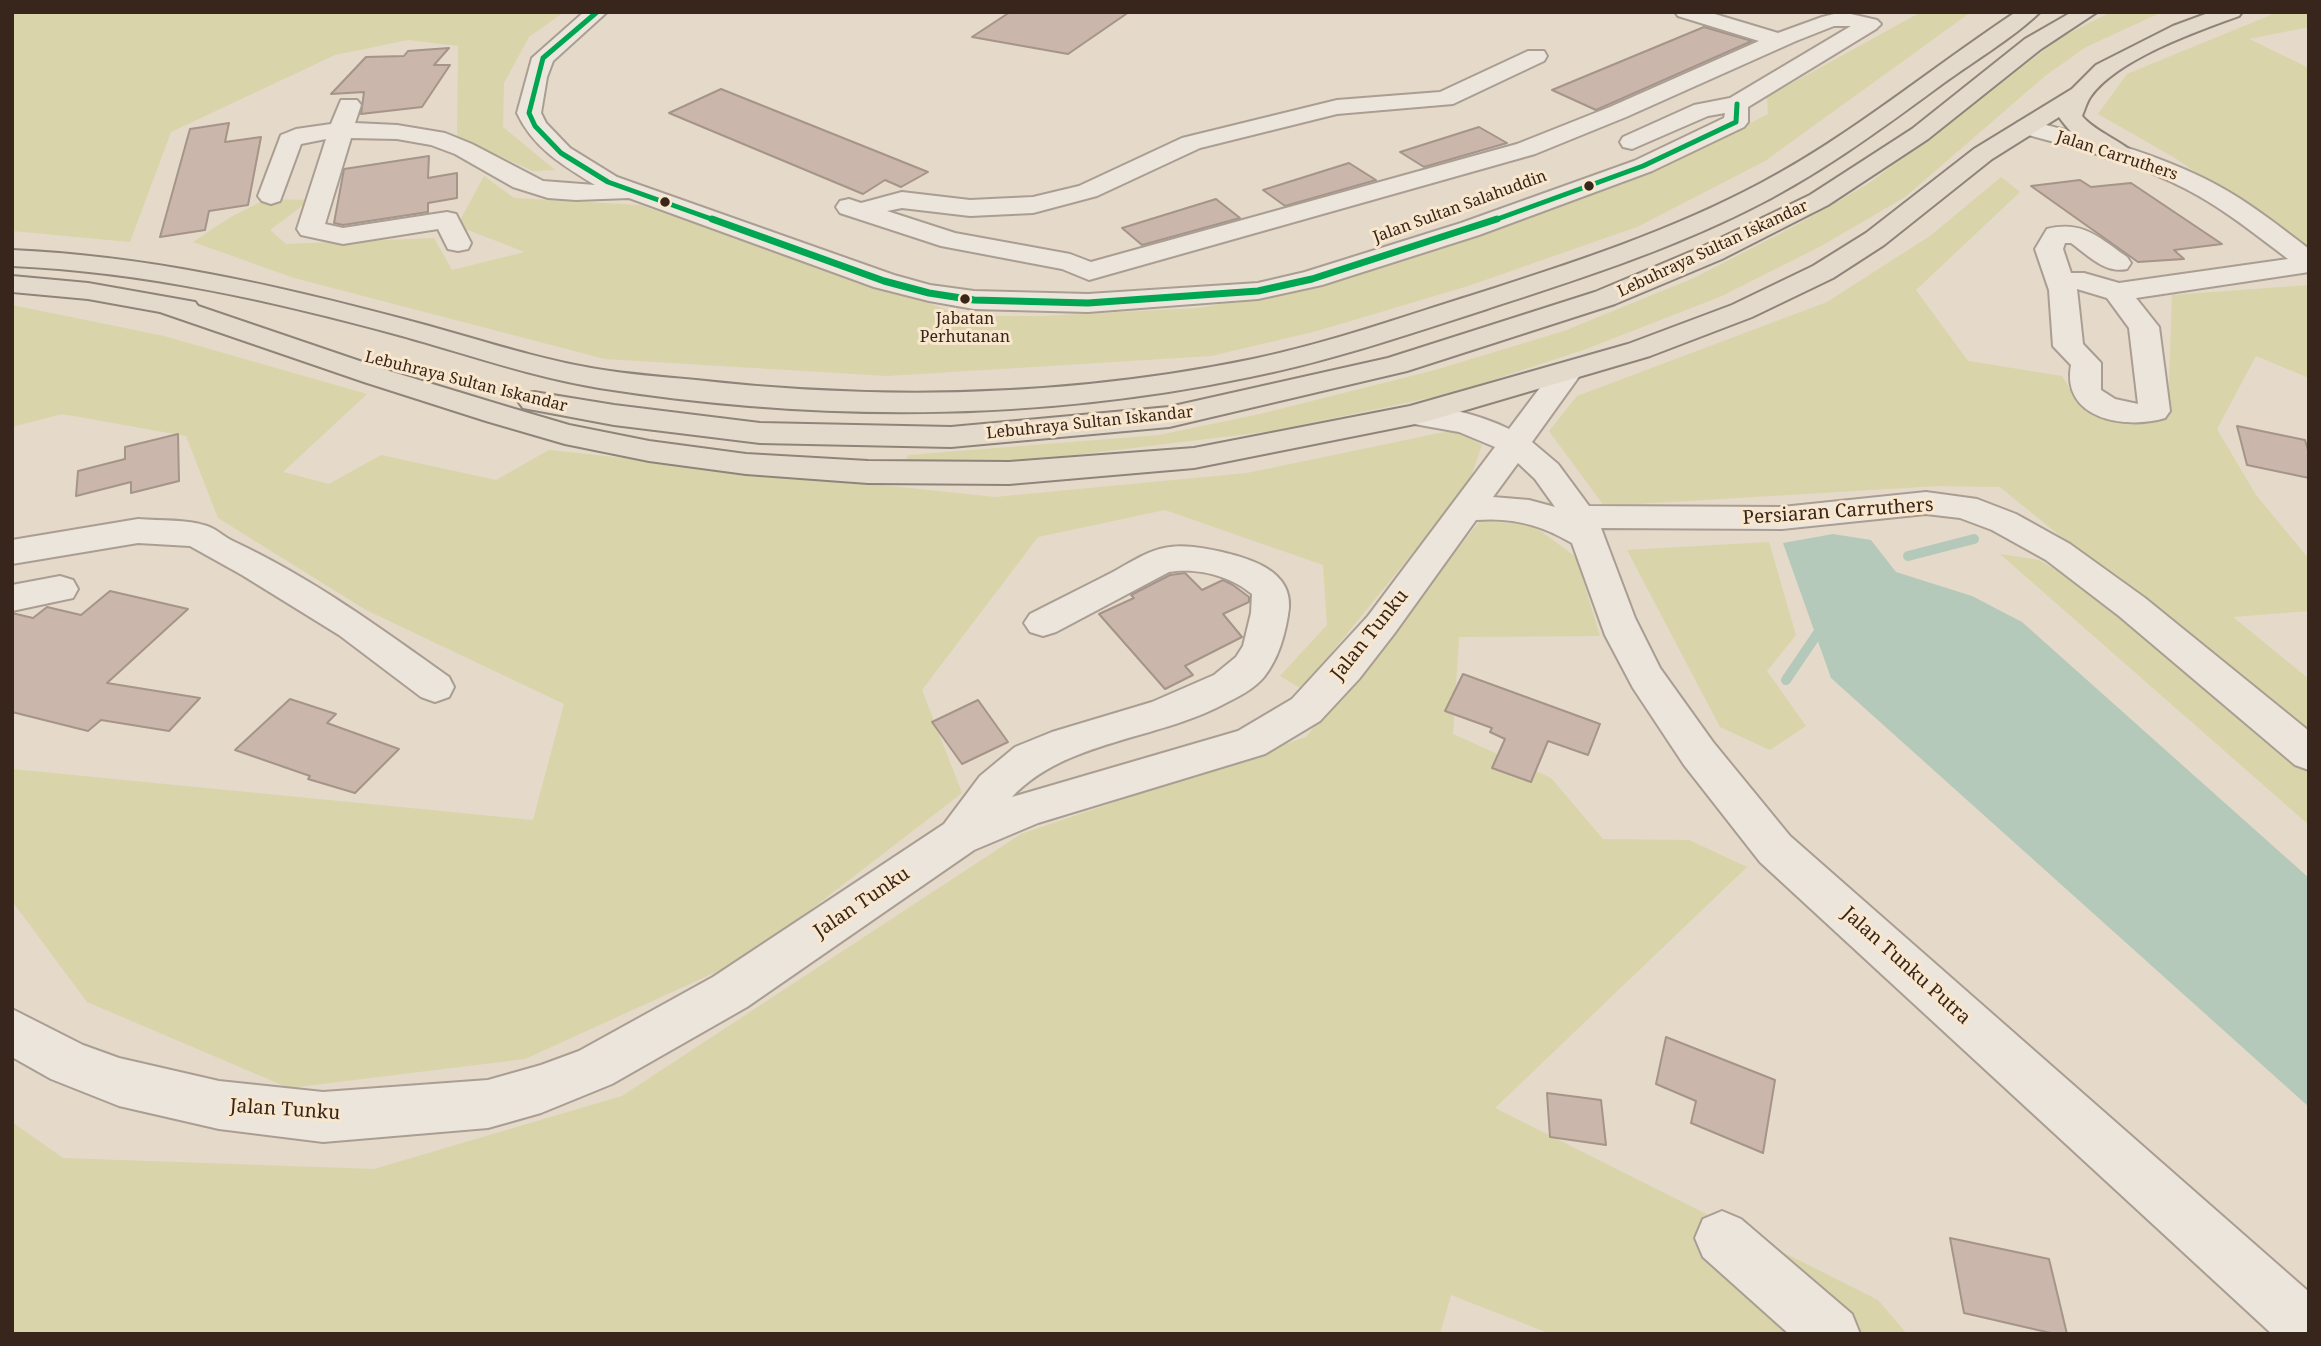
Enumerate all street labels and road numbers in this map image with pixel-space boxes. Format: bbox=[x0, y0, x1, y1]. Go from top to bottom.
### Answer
street label: Jalan Carruthers bbox=[2054, 127, 2180, 185]
street label: Jalan Sultan Salahuddin bbox=[1371, 167, 1549, 247]
street label: Lebuhraya Sultan Iskandar bbox=[1615, 196, 1811, 302]
street label: Lebuhraya Sultan Iskandar bbox=[363, 348, 569, 416]
street label: Lebuhraya Sultan Iskandar bbox=[986, 403, 1194, 443]
street label: Persiaran Carruthers bbox=[1742, 494, 1934, 530]
street label: Jalan Tunku bbox=[1326, 585, 1414, 685]
street label: Jalan Tunku bbox=[810, 863, 914, 943]
street label: Jalan Tunku Putra bbox=[1837, 902, 1975, 1030]
street label: Jalan Tunku bbox=[229, 1095, 341, 1125]

